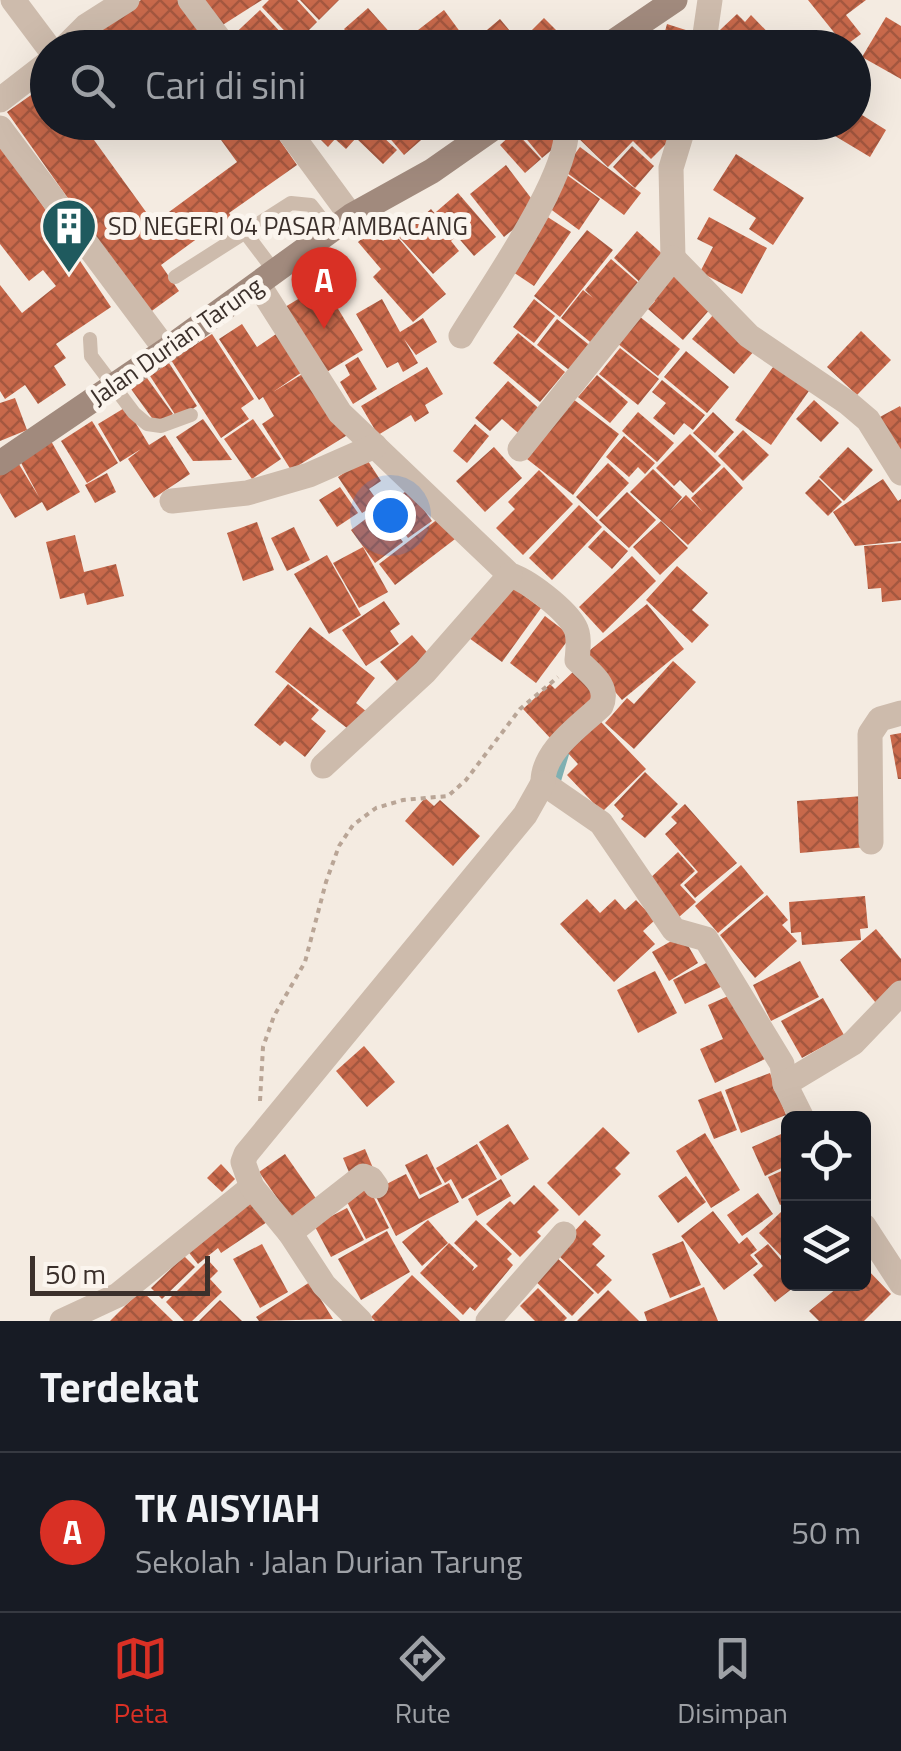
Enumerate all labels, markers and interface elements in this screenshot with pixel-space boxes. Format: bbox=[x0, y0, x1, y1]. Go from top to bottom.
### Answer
search box bbox=[30, 30, 871, 140]
text: Cari di sini bbox=[145, 56, 306, 114]
icon: search bbox=[65, 58, 120, 113]
building icon: SD NEGERI 04 PASAR AMBACANG bbox=[39, 196, 99, 275]
place label: SD NEGERI 04 PASAR AMBACANG bbox=[108, 207, 468, 245]
pin: A bbox=[292, 246, 356, 329]
street label: Jalan Durian Tarung bbox=[82, 267, 270, 415]
your location bbox=[365, 490, 416, 541]
map controls bbox=[781, 1111, 871, 1291]
button: locate bbox=[781, 1111, 871, 1201]
button: layers bbox=[781, 1201, 871, 1291]
scale bar bbox=[30, 1251, 210, 1296]
text: 50 m bbox=[45, 1252, 106, 1295]
text: Terdekat bbox=[40, 1354, 199, 1418]
text: TK AISYIAH bbox=[135, 1479, 320, 1537]
text: A bbox=[63, 1508, 82, 1556]
text: 50 m bbox=[791, 1508, 861, 1556]
text: Sekolah · Jalan Durian Tarung bbox=[135, 1537, 523, 1585]
tab: Peta bbox=[113, 1631, 168, 1734]
tab: Rute bbox=[395, 1631, 451, 1734]
tab: Disimpan bbox=[677, 1631, 788, 1734]

